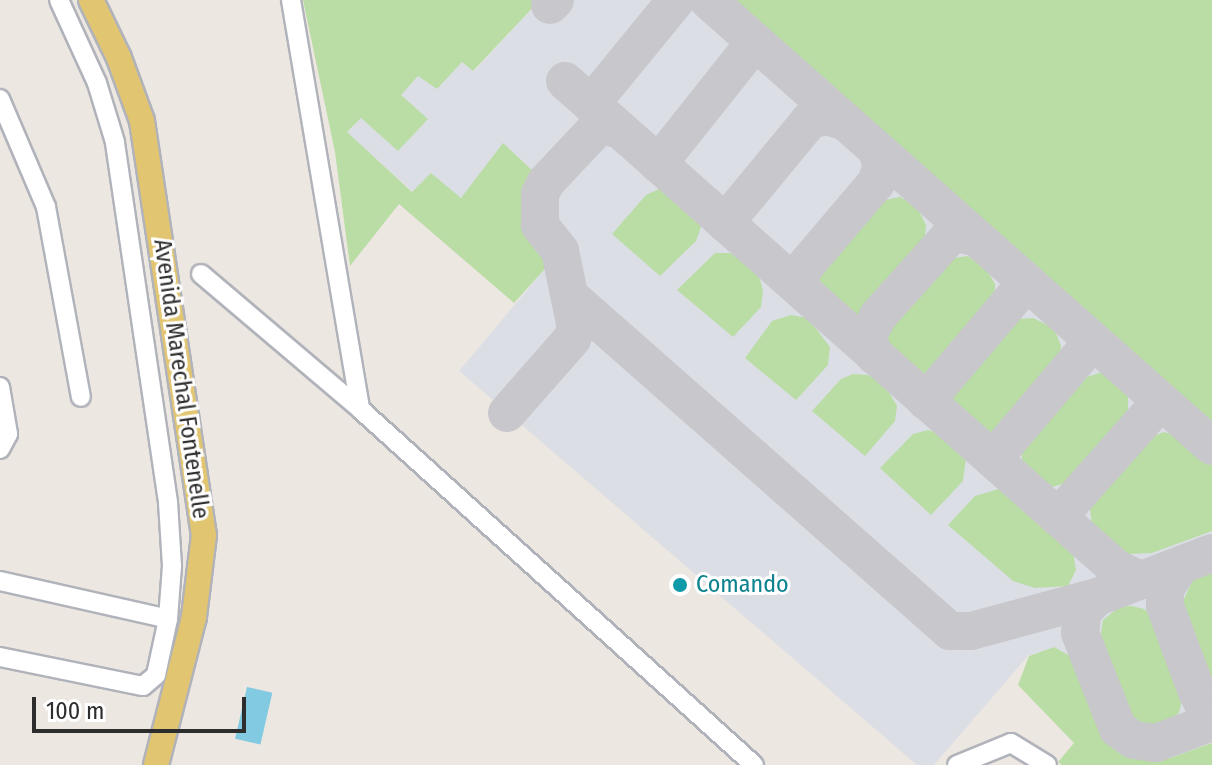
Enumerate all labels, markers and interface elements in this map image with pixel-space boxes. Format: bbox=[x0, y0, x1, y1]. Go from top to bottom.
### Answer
street label: Avenida Marechal Fontenelle bbox=[147, 237, 215, 521]
place label: Comando bbox=[696, 571, 789, 599]
marker: Comando bbox=[671, 576, 689, 594]
scale bar bbox=[36, 681, 250, 731]
text: 100 m bbox=[46, 697, 104, 725]

